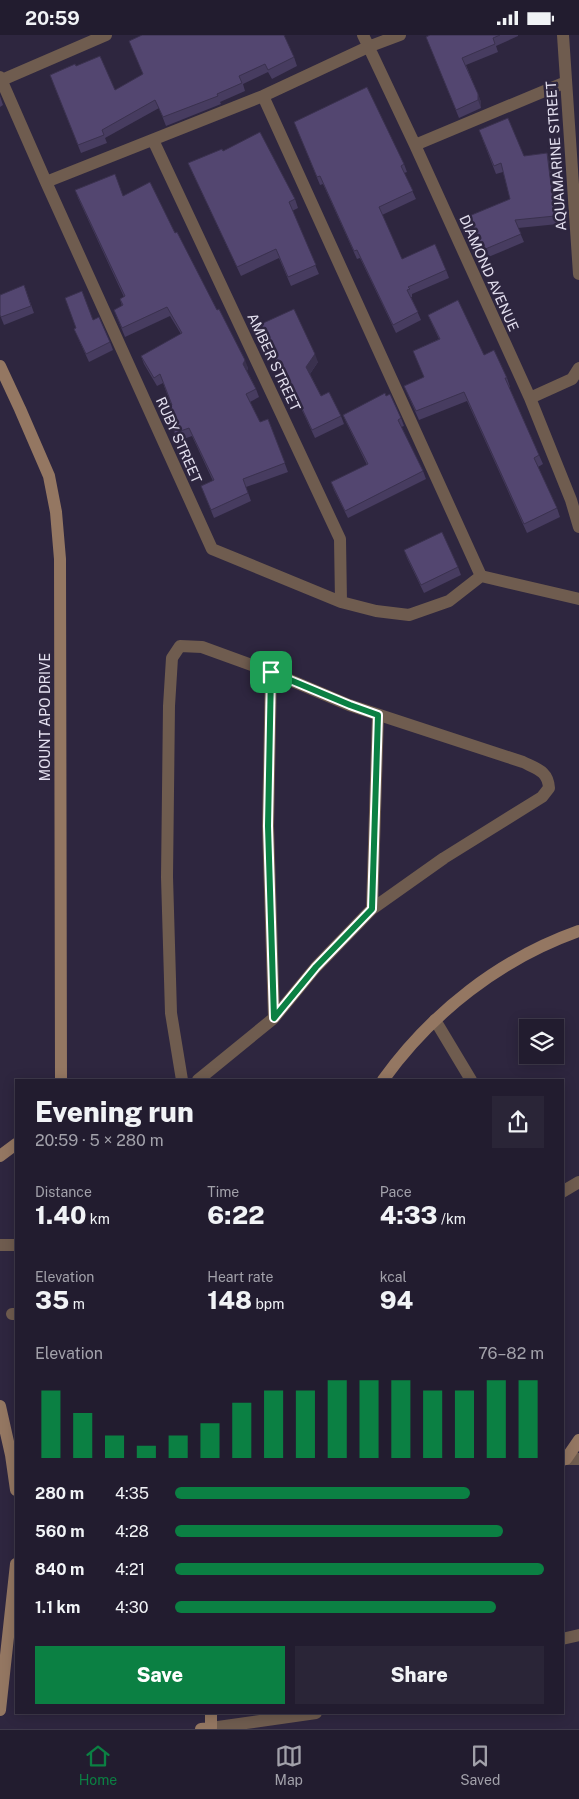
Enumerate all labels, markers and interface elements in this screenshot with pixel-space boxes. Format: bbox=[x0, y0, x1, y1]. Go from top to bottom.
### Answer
text: 20:59 bbox=[25, 7, 80, 29]
street label: AQUAMARINE STREET bbox=[543, 80, 569, 232]
street label: DIAMOND AVENUE bbox=[456, 212, 522, 334]
street label: AMBER STREET bbox=[244, 310, 304, 414]
street label: RUBY STREET bbox=[153, 394, 205, 486]
pin bbox=[250, 651, 292, 693]
street label: MOUNT APO DRIVE bbox=[37, 653, 53, 781]
icon: arrive bbox=[257, 658, 285, 686]
map controls bbox=[519, 1019, 564, 1064]
button: layers bbox=[519, 1019, 564, 1064]
text: Evening run bbox=[35, 1095, 194, 1128]
button: share bbox=[492, 1096, 544, 1148]
text: 20:59 · 5 × 280 m bbox=[35, 1131, 164, 1150]
text: Distance bbox=[35, 1184, 92, 1200]
text: Time bbox=[207, 1184, 239, 1200]
text: Pace bbox=[380, 1184, 412, 1200]
text: 1.40 bbox=[35, 1200, 86, 1230]
text: 6:22 bbox=[207, 1200, 265, 1230]
text: 4:33 bbox=[380, 1200, 438, 1230]
text: km bbox=[86, 1211, 110, 1227]
text: /km bbox=[438, 1211, 466, 1227]
text: Elevation bbox=[35, 1269, 94, 1285]
text: Heart rate bbox=[207, 1269, 274, 1285]
text: kcal bbox=[380, 1269, 407, 1285]
text: 35 bbox=[35, 1285, 69, 1315]
text: 148 bbox=[207, 1285, 252, 1315]
text: 94 bbox=[380, 1285, 413, 1315]
text: m bbox=[69, 1296, 85, 1312]
text: bpm bbox=[252, 1296, 284, 1312]
text: Elevation bbox=[35, 1344, 103, 1363]
text: 76–82 m bbox=[478, 1344, 544, 1363]
text: 280 m bbox=[35, 1484, 84, 1503]
text: 4:35 bbox=[115, 1484, 149, 1503]
text: 560 m bbox=[35, 1522, 85, 1541]
text: 4:28 bbox=[115, 1522, 149, 1541]
text: 840 m bbox=[35, 1560, 84, 1579]
text: 4:21 bbox=[115, 1560, 145, 1579]
text: 1.1 km bbox=[35, 1598, 80, 1617]
text: 4:30 bbox=[115, 1598, 148, 1617]
button: Save bbox=[35, 1646, 285, 1704]
button: Share bbox=[295, 1646, 544, 1704]
tab: Home bbox=[79, 1742, 117, 1788]
tab: Map bbox=[275, 1742, 303, 1788]
tab: Saved bbox=[460, 1742, 500, 1788]

